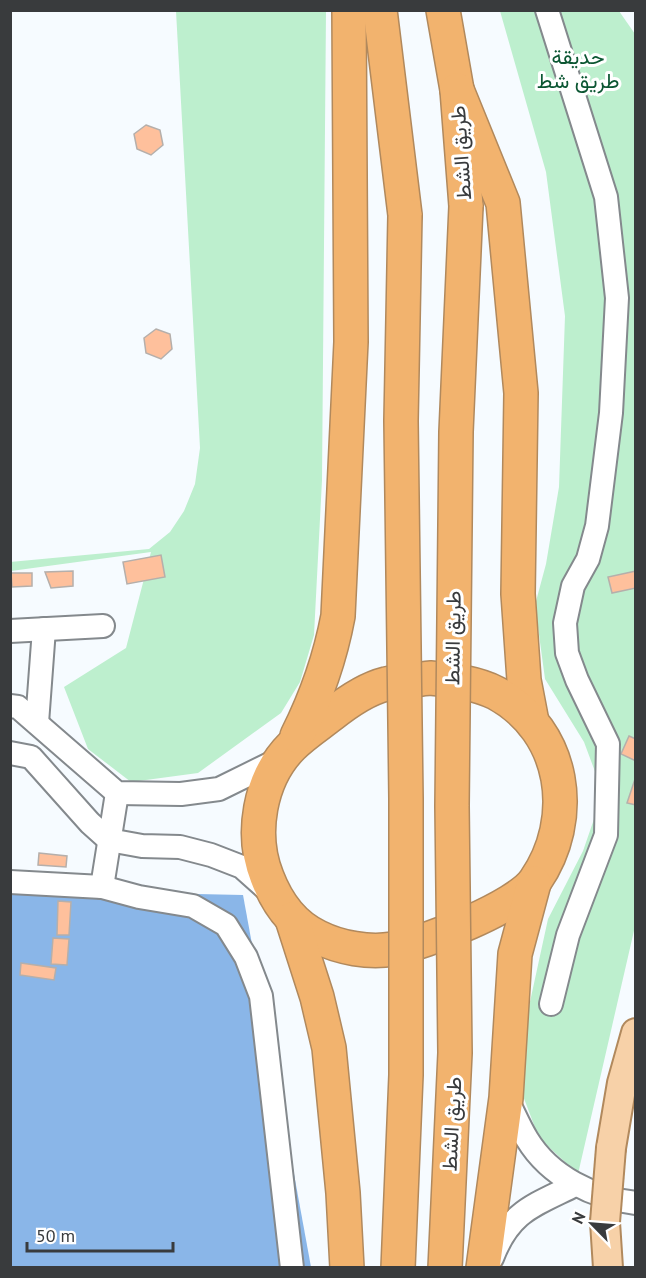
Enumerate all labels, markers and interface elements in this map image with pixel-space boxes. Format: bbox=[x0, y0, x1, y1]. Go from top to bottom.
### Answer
park label: حديقة طريق شط bbox=[537, 43, 619, 94]
street label: طريق الشط bbox=[444, 105, 477, 201]
street label: طريق الشط bbox=[438, 590, 467, 686]
street label: طريق الشط bbox=[436, 1076, 467, 1172]
north arrow bbox=[562, 1194, 622, 1254]
text: N bbox=[567, 1209, 590, 1227]
scale bar bbox=[27, 1215, 172, 1253]
text: 50 m bbox=[36, 1224, 75, 1247]

